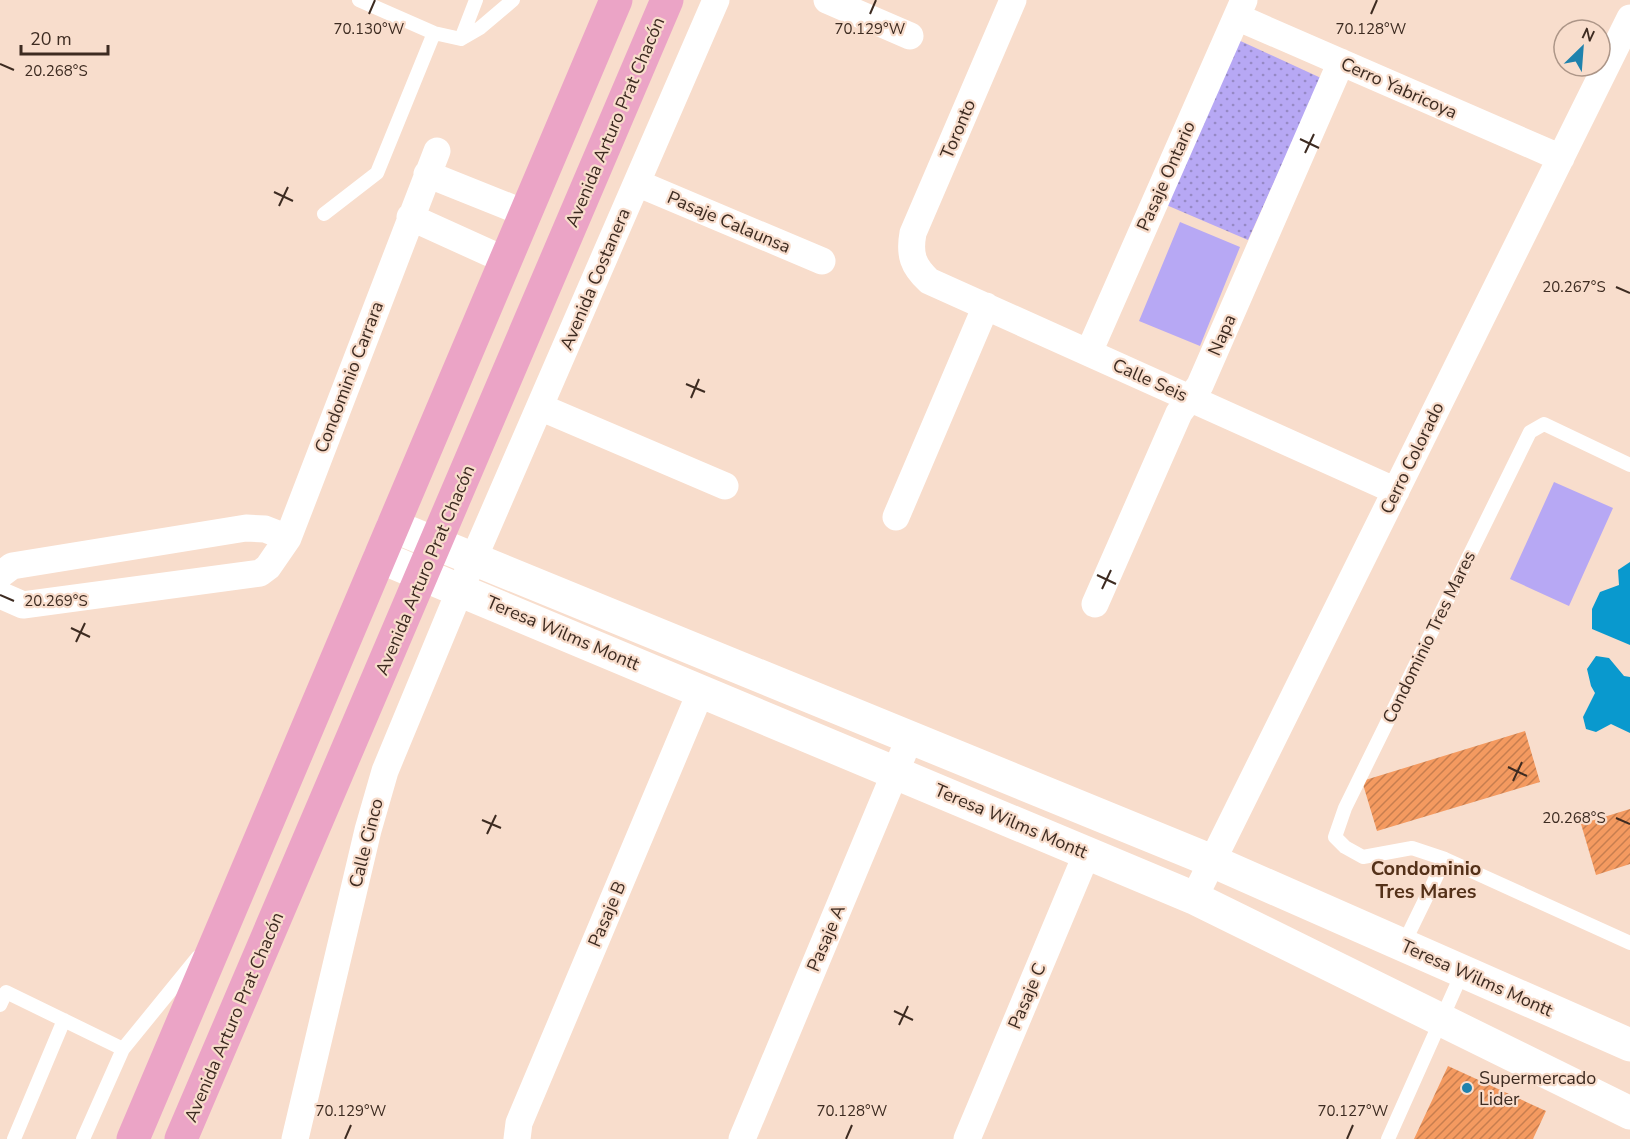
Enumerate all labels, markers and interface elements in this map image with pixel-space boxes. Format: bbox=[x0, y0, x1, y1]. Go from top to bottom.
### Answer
street label: Avenida Arturo Prat Chacón bbox=[560, 13, 670, 231]
scale bar bbox=[21, 18, 108, 56]
north arrow bbox=[1552, 18, 1612, 78]
text: 70.130°W bbox=[334, 19, 405, 39]
text: 70.129°W bbox=[835, 19, 906, 39]
text: 70.128°W bbox=[1336, 19, 1407, 39]
text: N bbox=[1578, 23, 1598, 48]
text: 20 m bbox=[30, 27, 72, 51]
street label: Cerro Yabricoya bbox=[1337, 52, 1461, 124]
text: 20.268°S bbox=[24, 61, 88, 81]
street label: Toronto bbox=[935, 96, 981, 162]
street label: Pasaje Ontario bbox=[1131, 117, 1201, 235]
street label: Pasaje Calaunsa bbox=[664, 185, 794, 259]
street label: Avenida Costanera bbox=[554, 204, 636, 354]
text: 20.267°S bbox=[1542, 277, 1606, 297]
street label: Condominio Carrara bbox=[309, 298, 389, 456]
street label: Napa bbox=[1202, 311, 1242, 359]
street label: Calle Seis bbox=[1109, 353, 1191, 407]
street label: Cerro Colorado bbox=[1375, 398, 1449, 518]
street label: Avenida Arturo Prat Chacón bbox=[370, 461, 480, 679]
street label: Condominio Tres Mares bbox=[1377, 547, 1481, 727]
street label: Teresa Wilms Montt bbox=[483, 590, 644, 676]
text: 20.269°S bbox=[24, 591, 88, 611]
street label: Teresa Wilms Montt bbox=[931, 778, 1092, 864]
street label: Calle Cinco bbox=[343, 796, 389, 890]
text: 20.268°S bbox=[1542, 808, 1606, 828]
district label: Condominio Tres Mares bbox=[1371, 855, 1481, 905]
street label: Pasaje B bbox=[582, 877, 632, 951]
street label: Pasaje A bbox=[801, 901, 851, 975]
street label: Avenida Arturo Prat Chacón bbox=[179, 908, 289, 1126]
street label: Teresa Wilms Montt bbox=[1397, 934, 1557, 1023]
street label: Pasaje C bbox=[1002, 959, 1052, 1033]
place label: Supermercado Lider bbox=[1479, 1066, 1596, 1111]
marker: Supermercado Lider bbox=[1460, 1081, 1474, 1095]
text: 70.129°W bbox=[316, 1101, 387, 1121]
text: 70.128°W bbox=[817, 1101, 888, 1121]
text: 70.127°W bbox=[1318, 1101, 1389, 1121]

